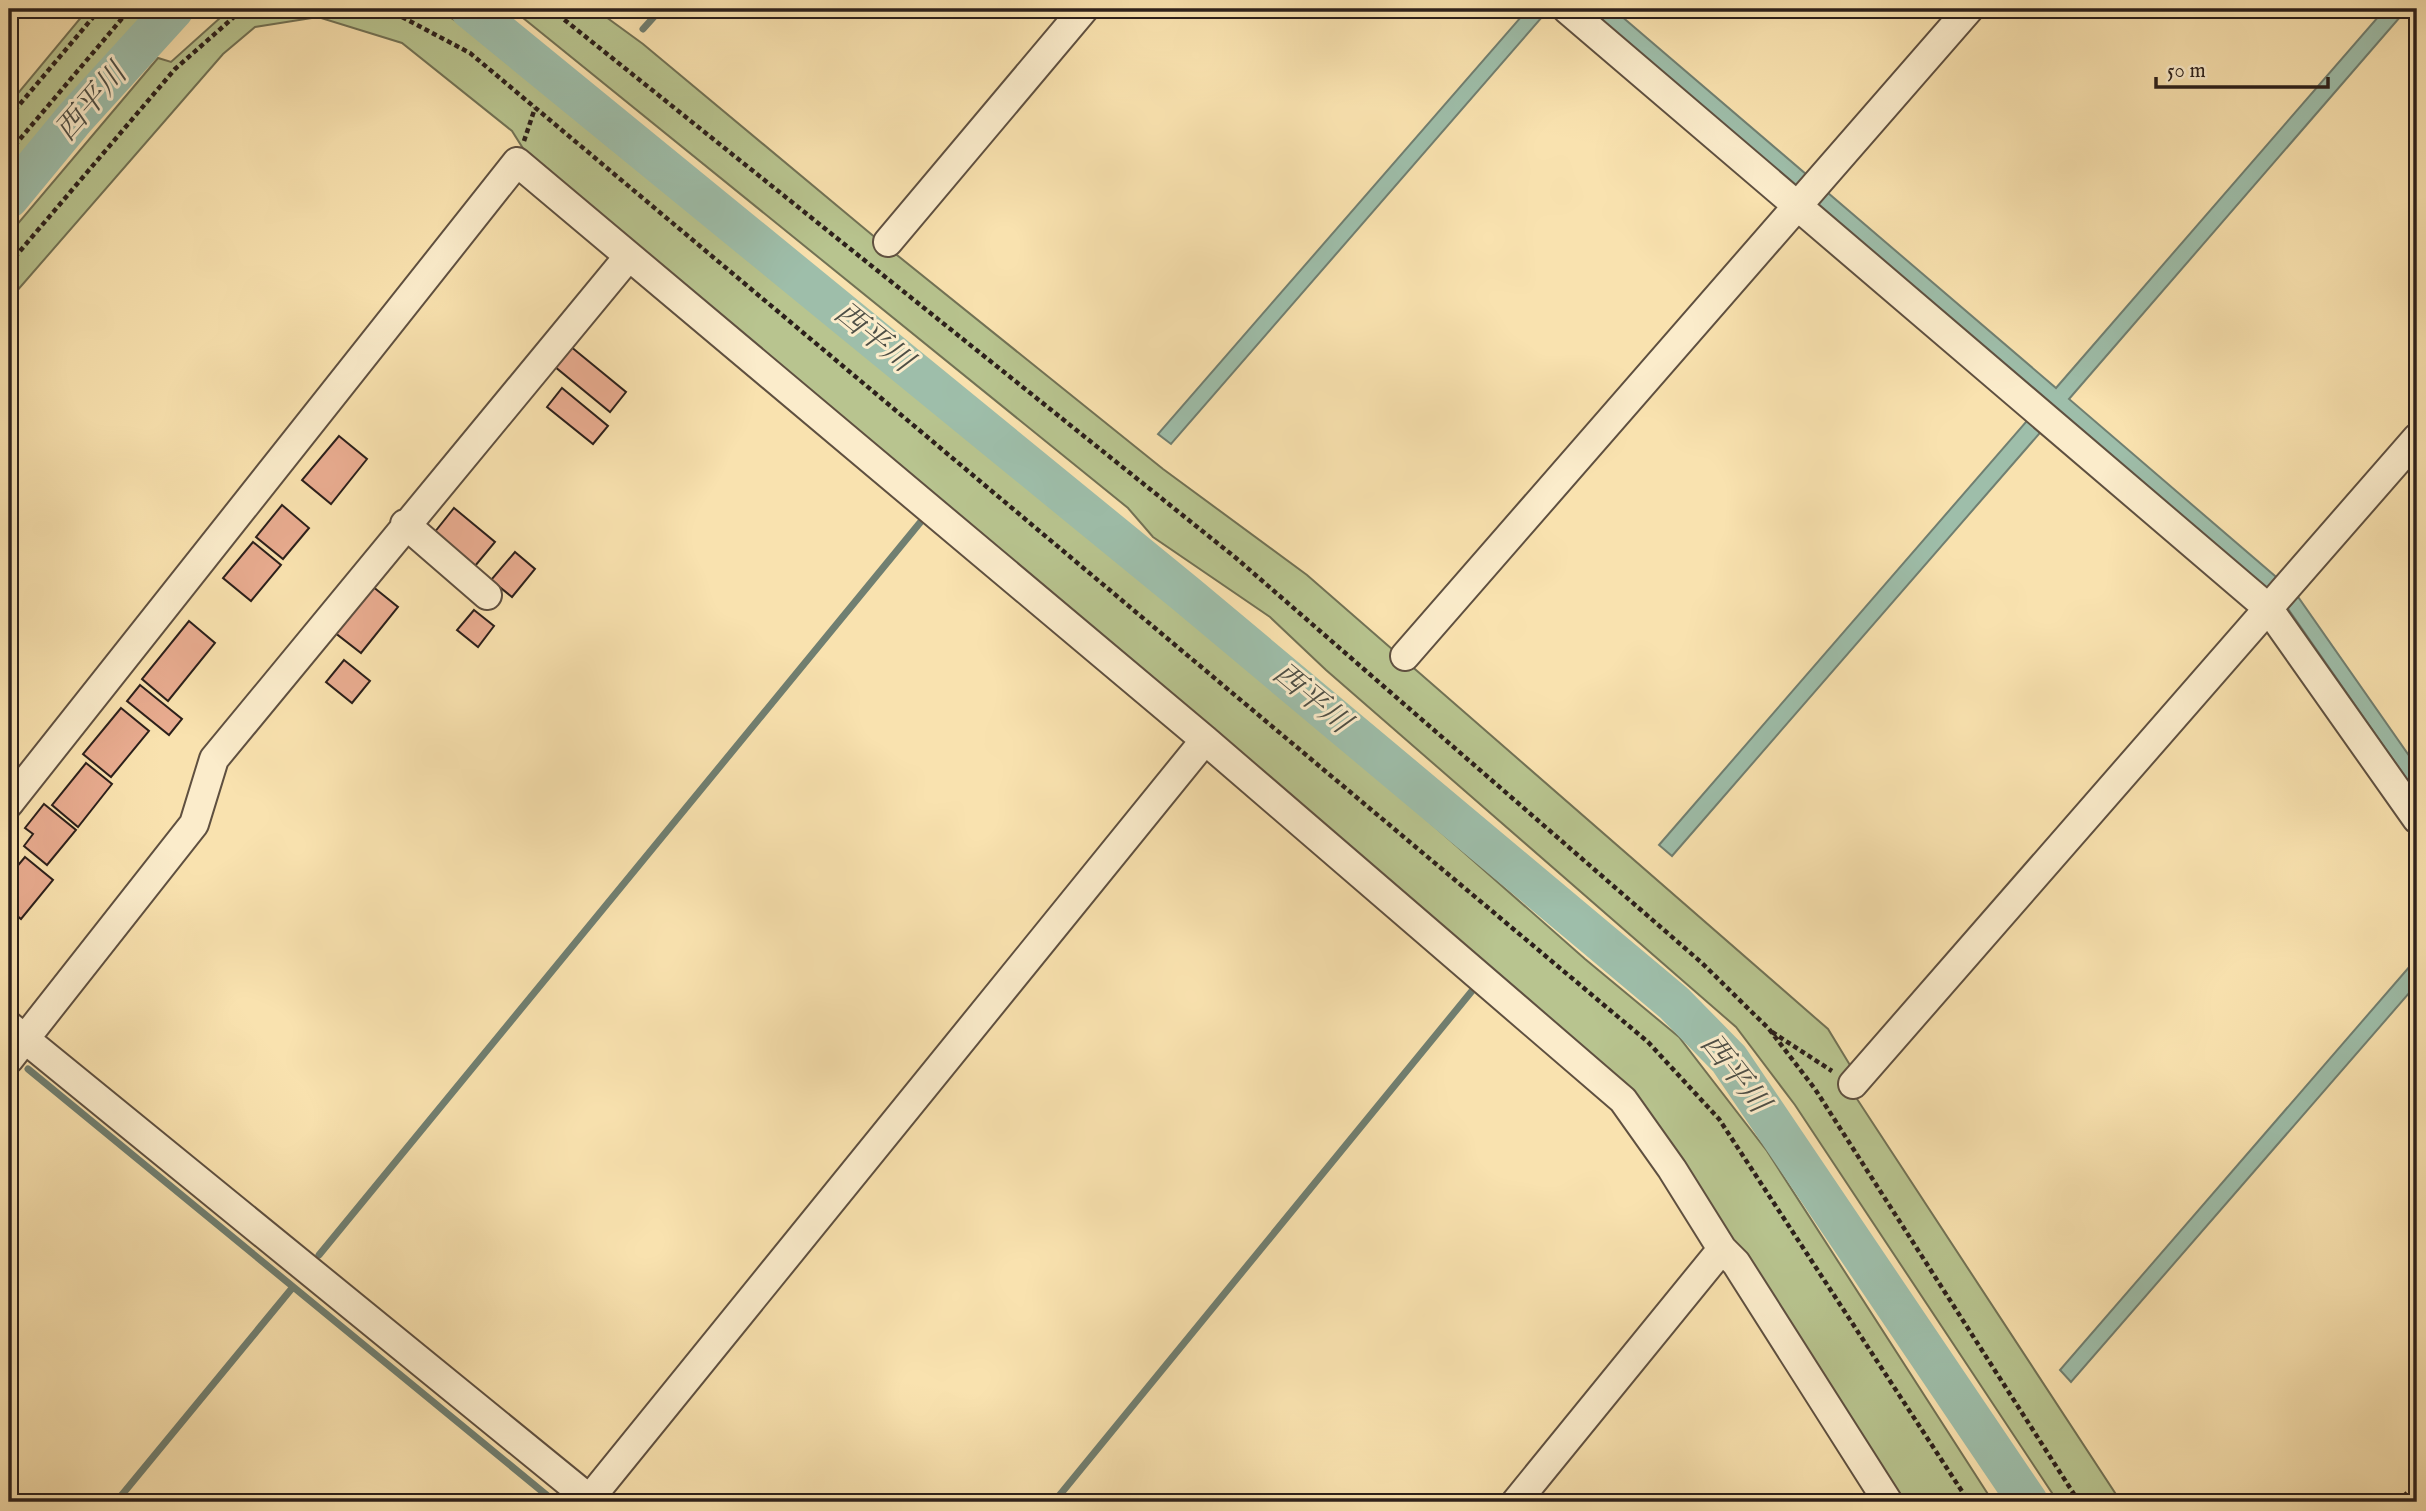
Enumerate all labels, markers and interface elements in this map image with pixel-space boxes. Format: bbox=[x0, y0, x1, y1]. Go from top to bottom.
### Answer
scale bar bbox=[2156, 46, 2328, 90]
water label: 西平川 bbox=[48, 54, 138, 149]
text: 50 m bbox=[2167, 58, 2206, 85]
water label: 西平川 bbox=[826, 295, 922, 383]
water label: 西平川 bbox=[1264, 656, 1360, 744]
water label: 西平川 bbox=[1691, 1027, 1779, 1124]

